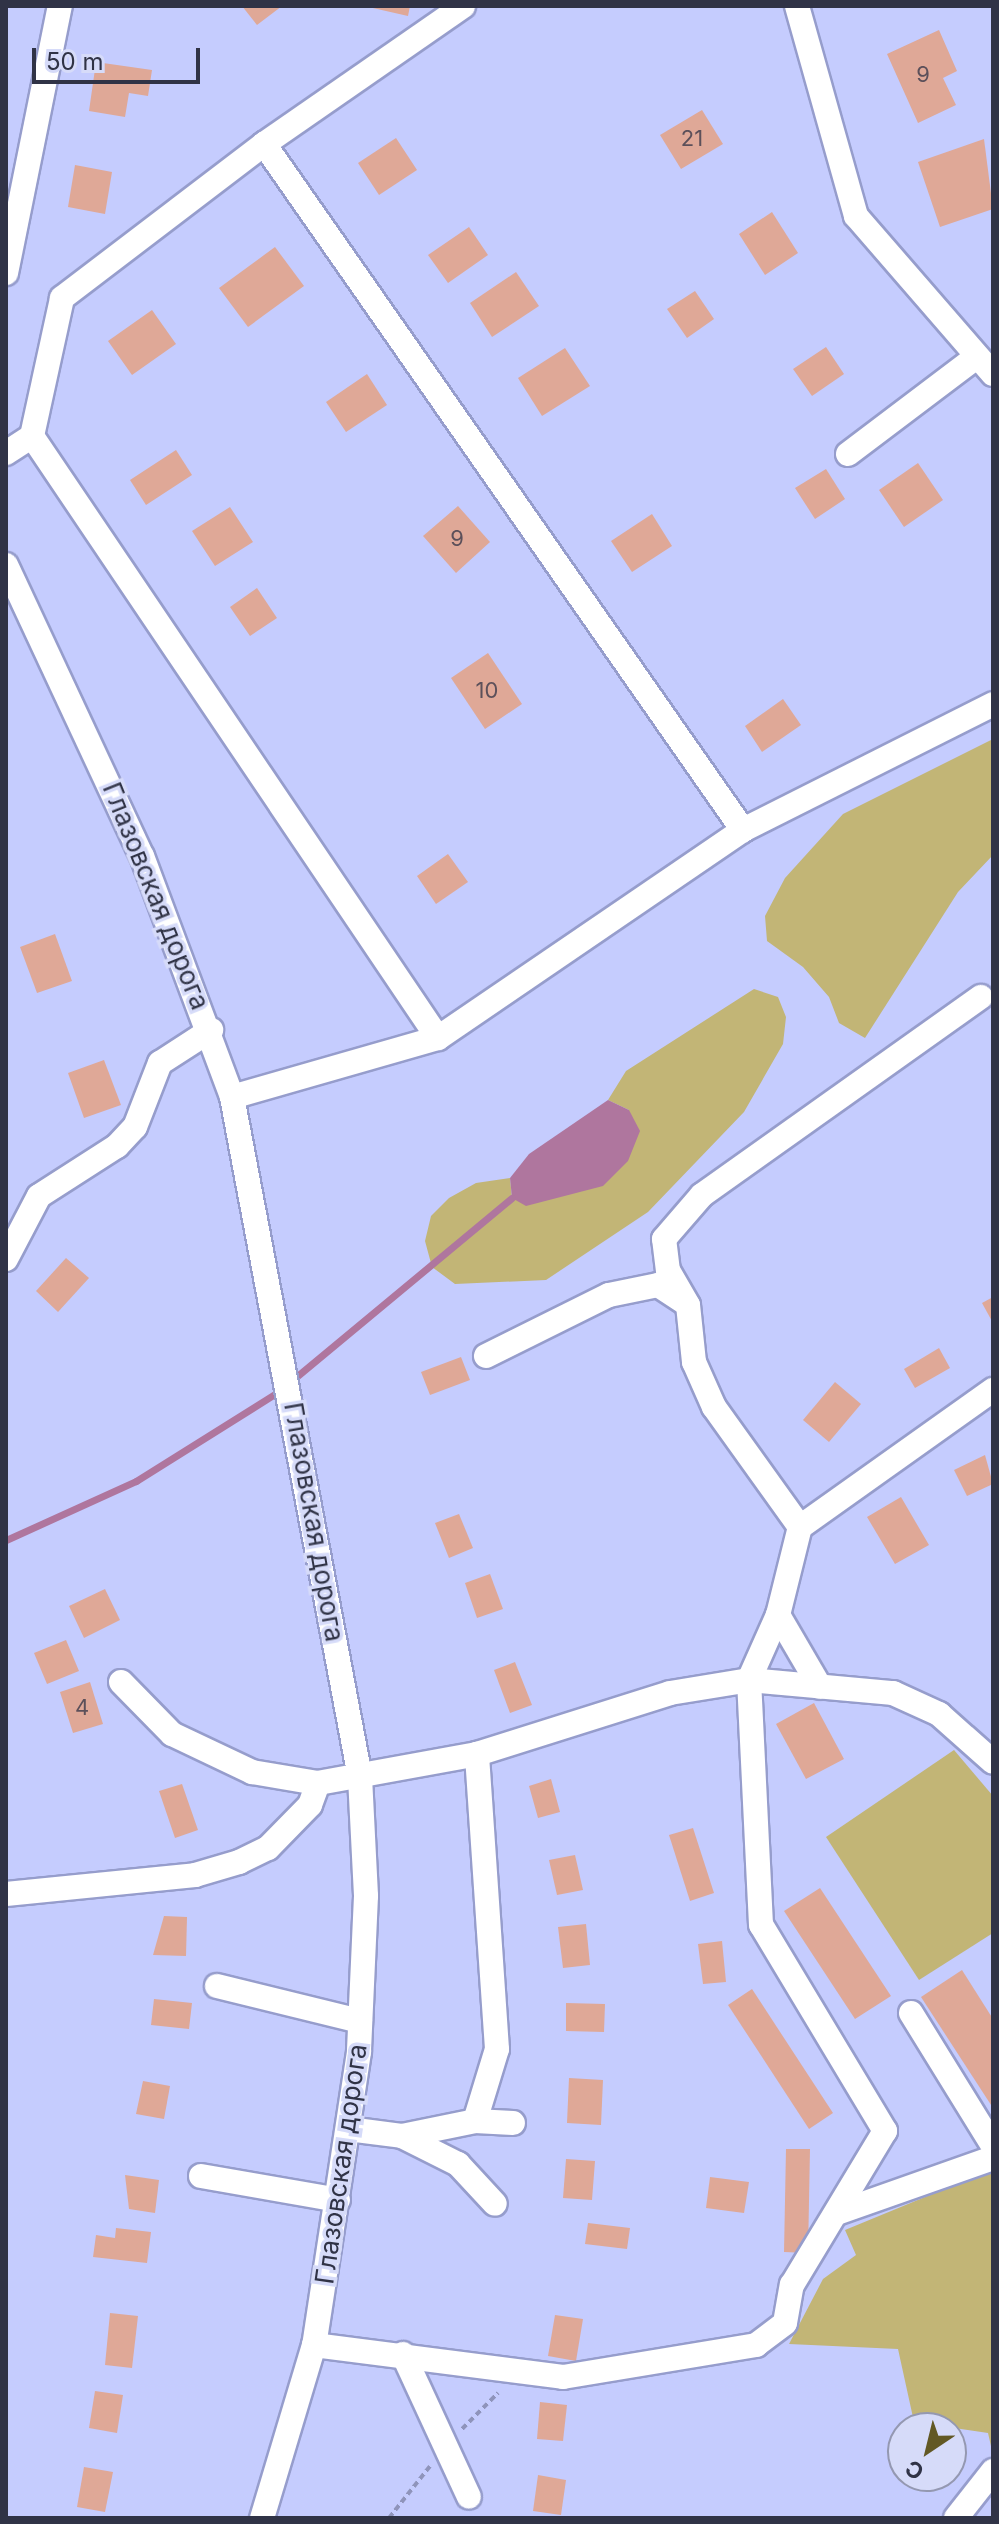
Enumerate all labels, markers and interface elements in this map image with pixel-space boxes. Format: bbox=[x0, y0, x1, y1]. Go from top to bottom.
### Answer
scale bar bbox=[36, 32, 204, 82]
text: 50 m bbox=[46, 47, 104, 76]
house number: 9 bbox=[916, 62, 930, 88]
house number: 21 bbox=[681, 126, 703, 152]
house number: 9 bbox=[450, 526, 464, 552]
house number: 10 bbox=[476, 678, 498, 704]
street label: Глазовская дорога bbox=[96, 778, 216, 1014]
street label: Глазовская дорога bbox=[278, 1400, 350, 1644]
house number: 4 bbox=[75, 1695, 89, 1721]
street label: Глазовская дорога bbox=[309, 2042, 373, 2286]
north arrow bbox=[887, 2412, 967, 2492]
text: С bbox=[900, 2455, 929, 2485]

